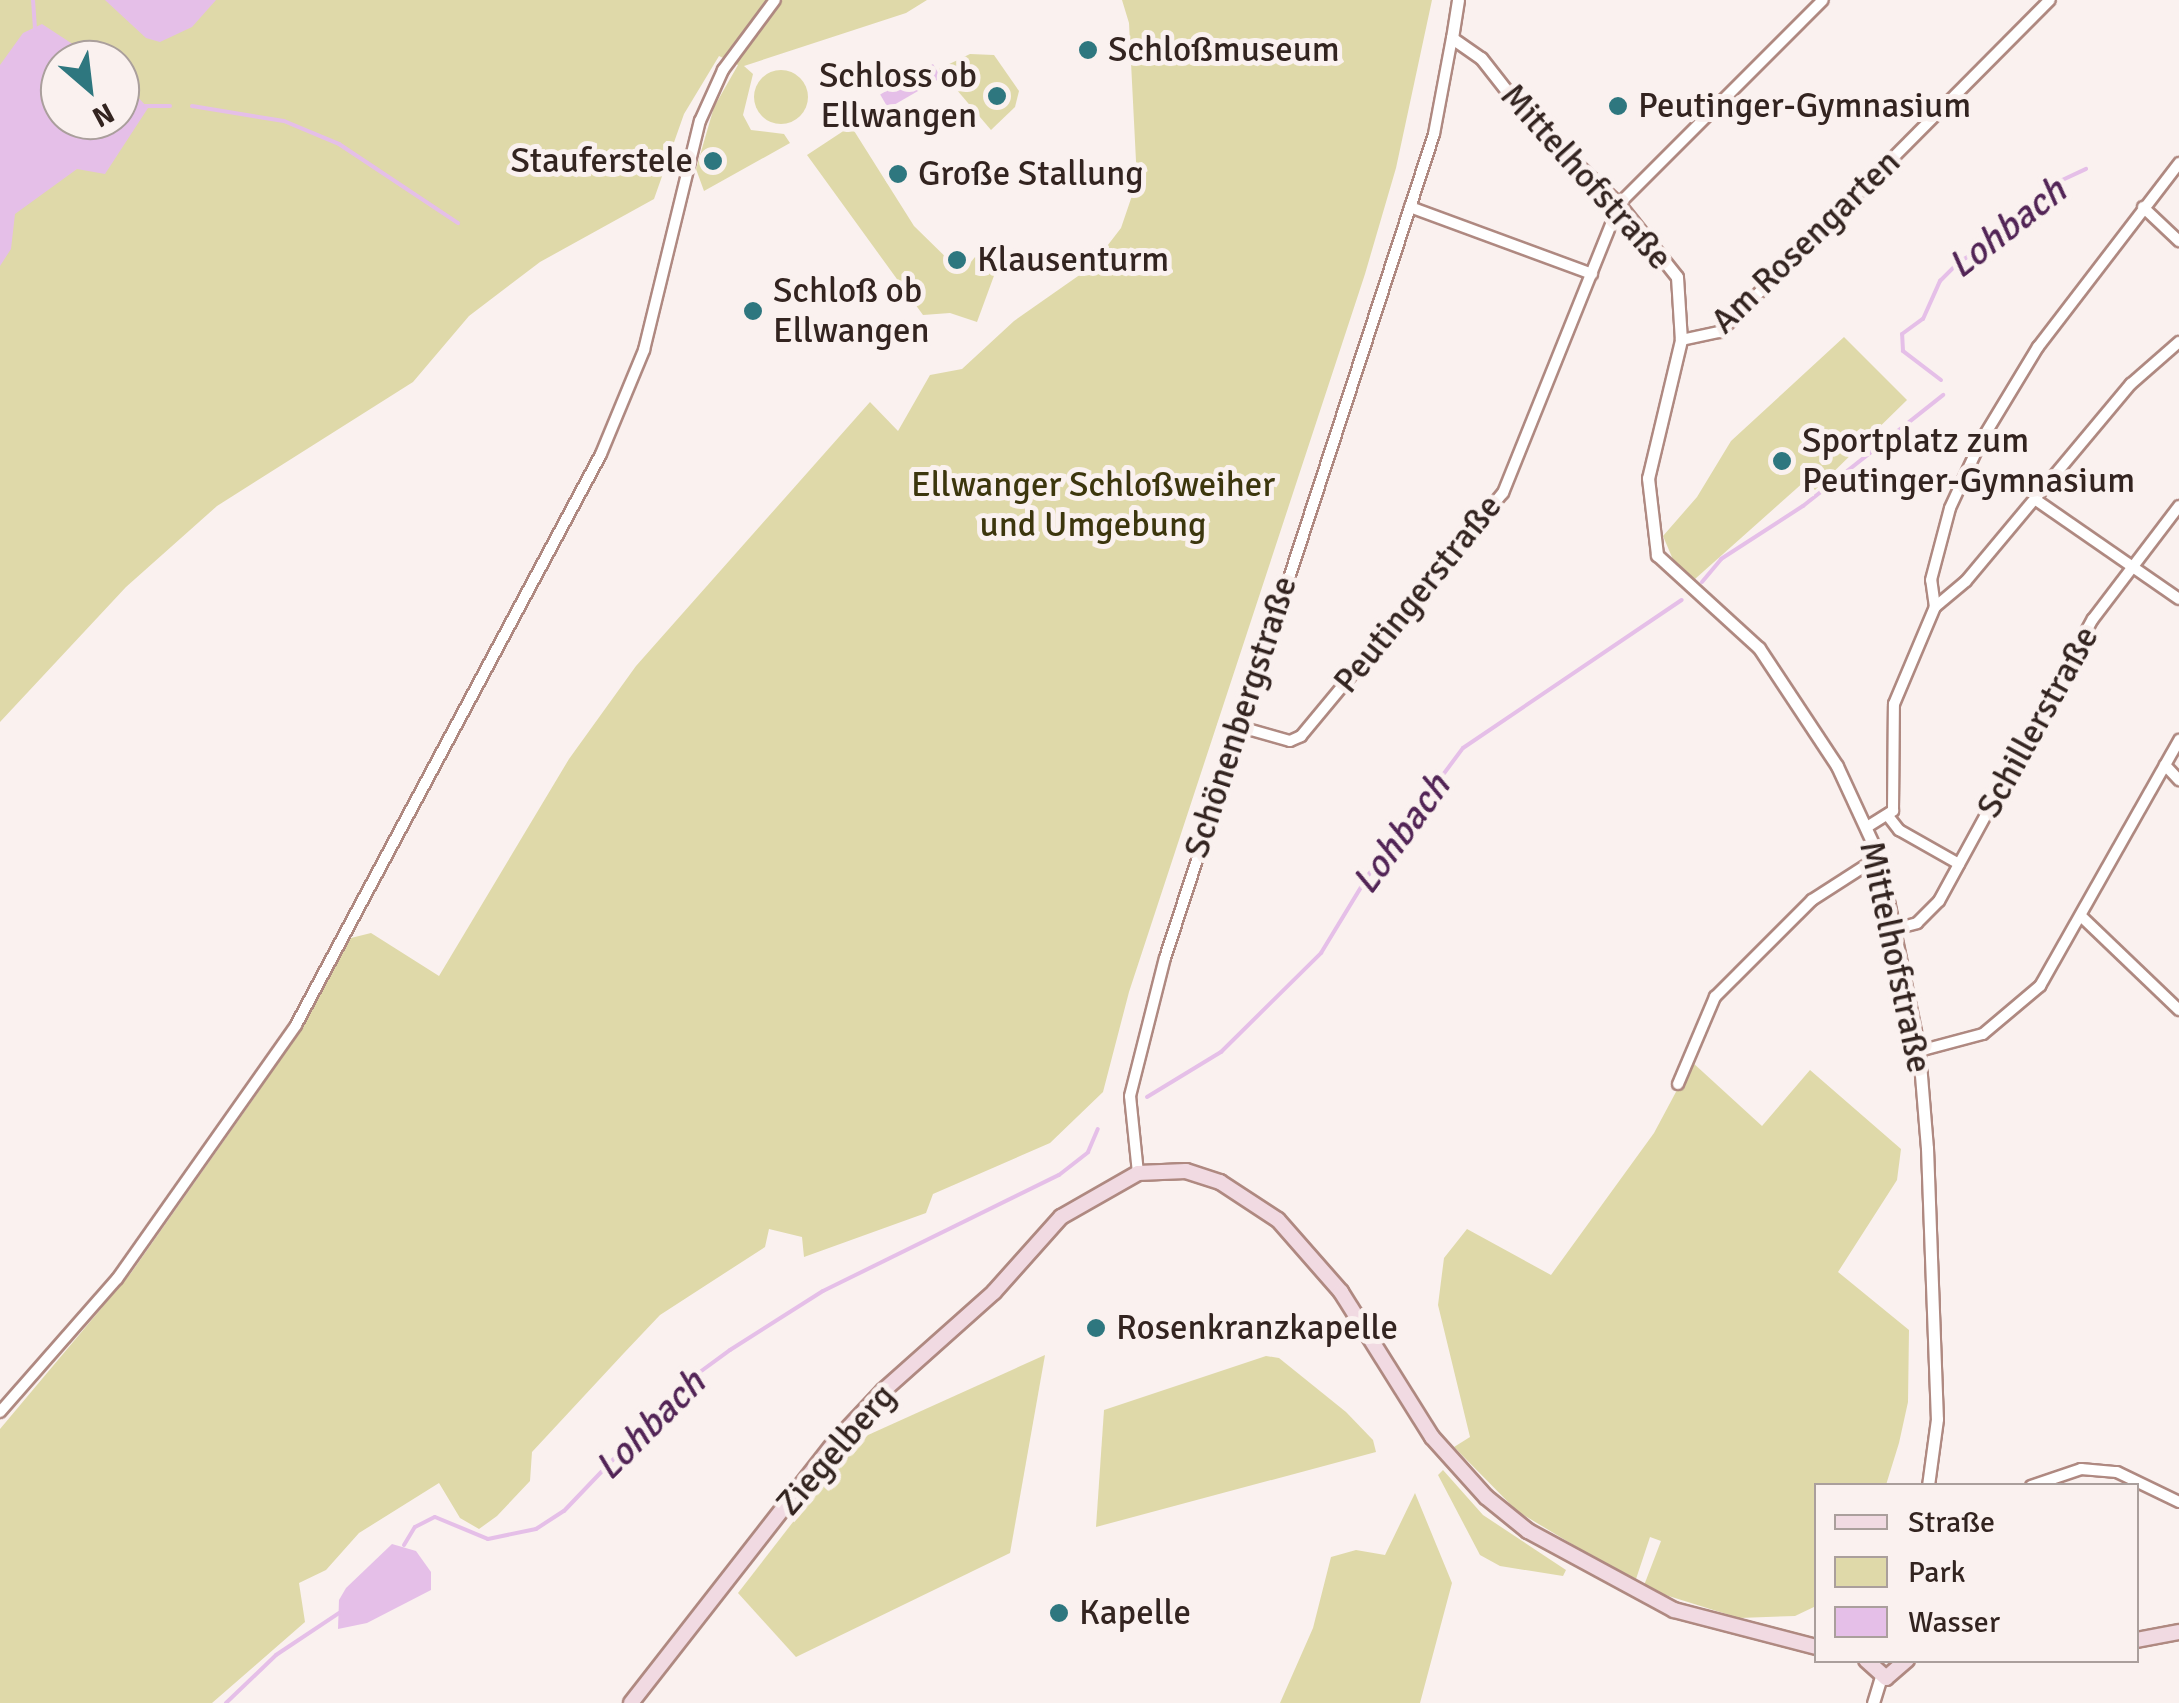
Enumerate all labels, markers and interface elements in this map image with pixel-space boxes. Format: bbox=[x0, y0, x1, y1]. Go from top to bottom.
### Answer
place label: Schloßmuseum bbox=[1108, 29, 1340, 71]
marker: Schloßmuseum bbox=[1077, 39, 1099, 61]
north arrow bbox=[40, 40, 140, 140]
place label: Schloss ob Ellwangen bbox=[819, 55, 977, 137]
street label: Mittelhofstraße bbox=[1492, 75, 1680, 279]
marker: Schloss ob Ellwangen bbox=[986, 85, 1008, 107]
place label: Peutinger-Gymnasium bbox=[1638, 85, 1971, 127]
text: N bbox=[87, 95, 120, 134]
marker: Peutinger-Gymnasium bbox=[1607, 95, 1629, 117]
place label: Stauferstele bbox=[510, 140, 693, 182]
street label: Am Rosengarten bbox=[1703, 141, 1909, 343]
marker: Stauferstele bbox=[702, 150, 724, 172]
place label: Große Stallung bbox=[918, 153, 1144, 195]
marker: Große Stallung bbox=[887, 163, 909, 185]
water label: Lohbach bbox=[1939, 168, 2075, 288]
place label: Klausenturm bbox=[977, 239, 1169, 281]
marker: Klausenturm bbox=[946, 249, 968, 271]
place label: Schloß ob Ellwangen bbox=[773, 270, 930, 352]
marker: Schloß ob Ellwangen bbox=[742, 300, 764, 322]
place label: Sportplatz zum Peutinger-Gymnasium bbox=[1802, 420, 2135, 502]
marker: Sportplatz zum Peutinger-Gymnasium bbox=[1771, 450, 1793, 472]
park label: Ellwanger Schloßweiher und Umgebung bbox=[911, 464, 1275, 546]
street label: Peutingerstraße bbox=[1325, 486, 1511, 702]
street label: Schönenbergstraße bbox=[1176, 571, 1306, 863]
street label: Schillerstraße bbox=[1968, 619, 2108, 825]
water label: Lohbach bbox=[1342, 765, 1460, 903]
street label: Mittelhofstraße bbox=[1850, 837, 1940, 1077]
place label: Rosenkranzkapelle bbox=[1116, 1307, 1398, 1349]
marker: Rosenkranzkapelle bbox=[1085, 1317, 1107, 1339]
water label: Lohbach bbox=[585, 1360, 715, 1490]
street label: Ziegelberg bbox=[768, 1376, 904, 1524]
legend bbox=[1814, 1483, 2139, 1663]
text: Straße bbox=[1908, 1504, 1995, 1541]
text: Park bbox=[1908, 1554, 1966, 1591]
place label: Kapelle bbox=[1079, 1592, 1191, 1634]
marker: Kapelle bbox=[1048, 1602, 1070, 1624]
text: Wasser bbox=[1908, 1604, 2000, 1641]

